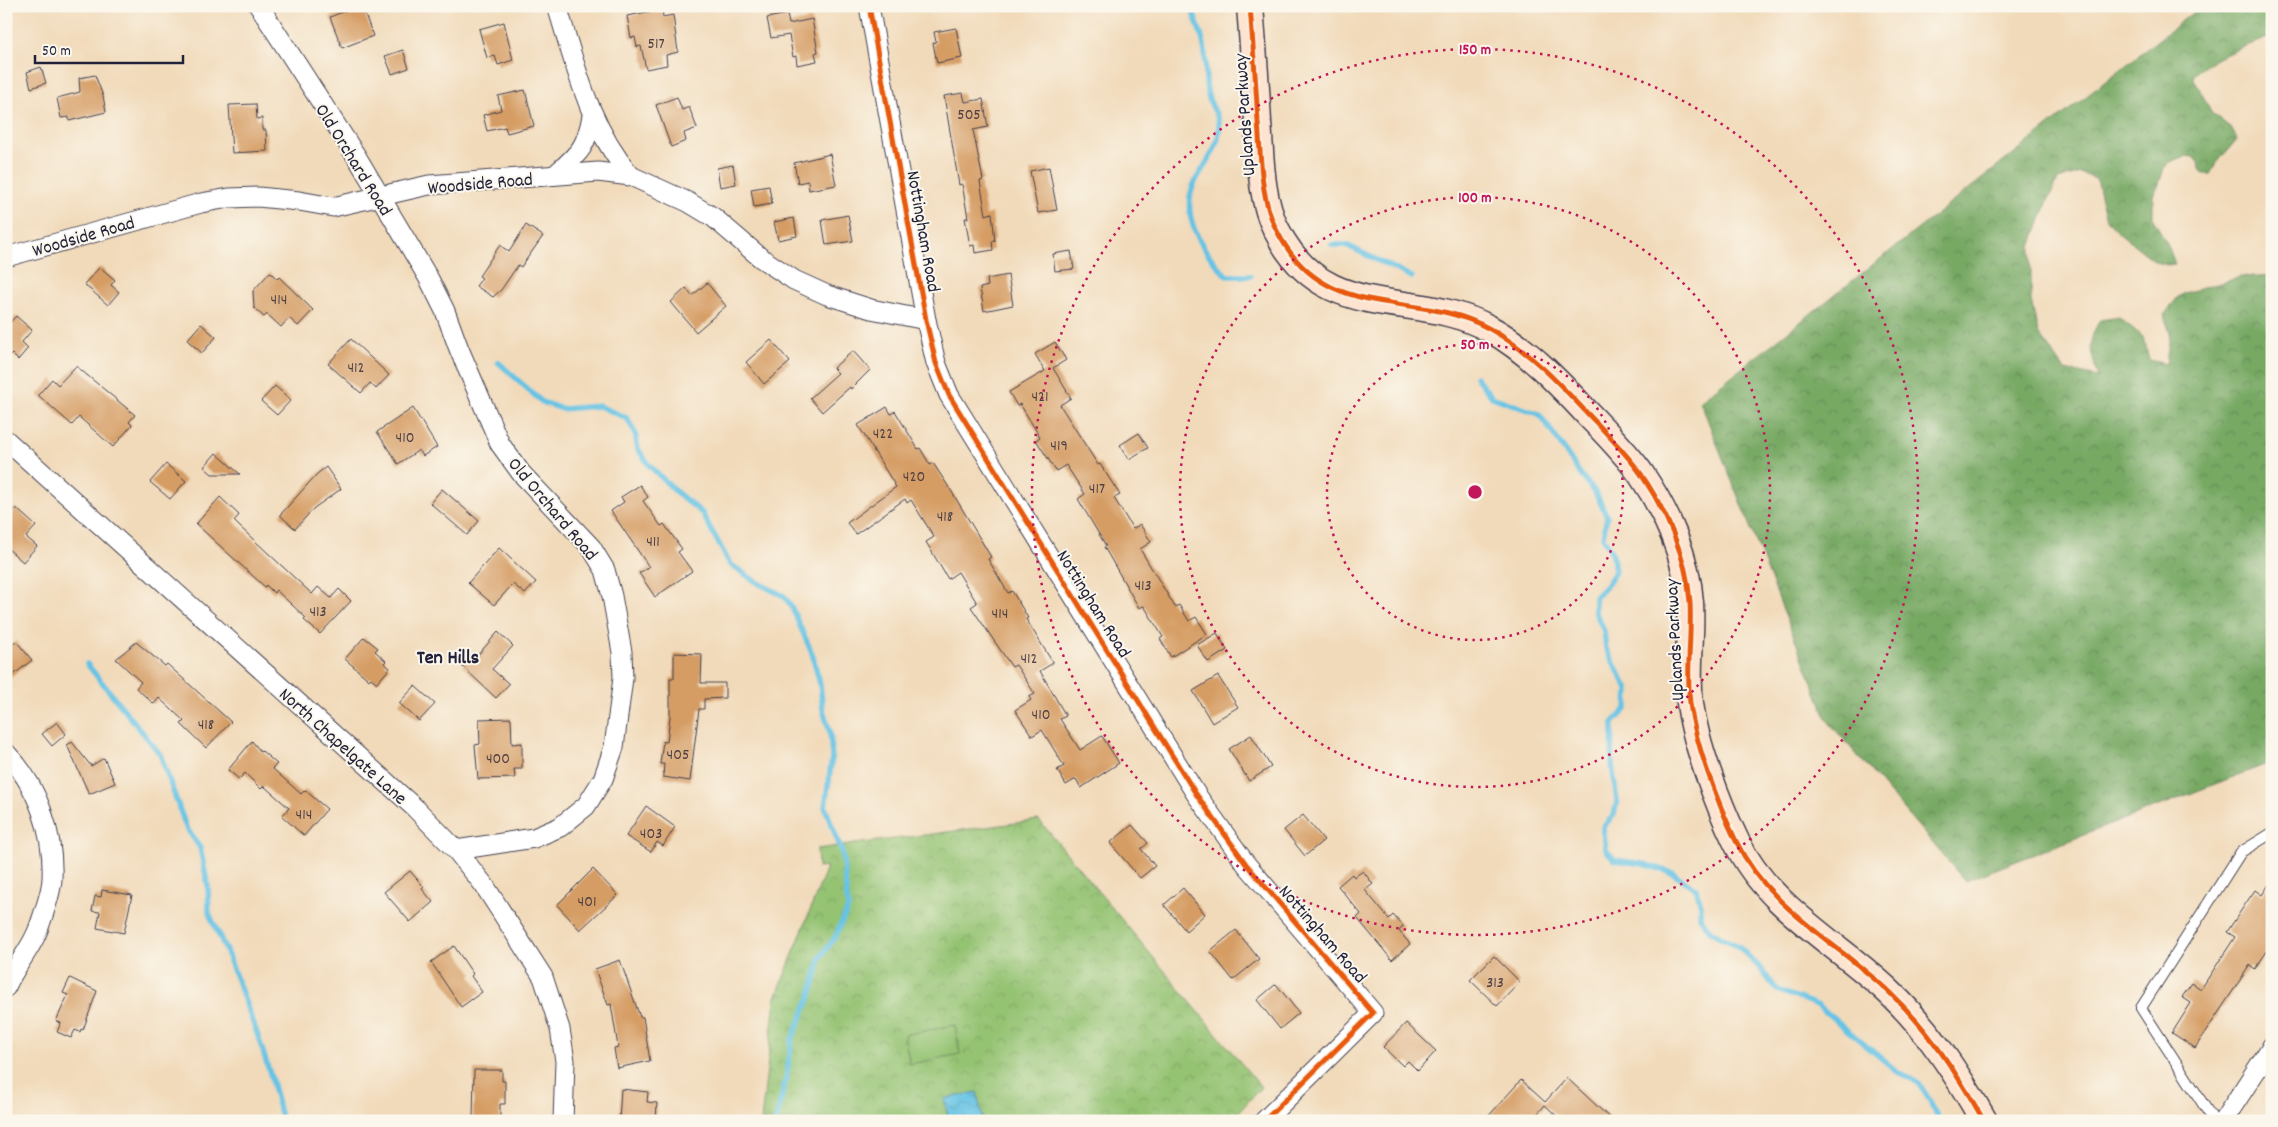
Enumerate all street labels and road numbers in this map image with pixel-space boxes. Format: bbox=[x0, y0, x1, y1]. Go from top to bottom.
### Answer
street label: Uplands Parkway bbox=[1229, 52, 1264, 177]
street label: Old Orchard Road bbox=[307, 100, 397, 222]
street label: Woodside Road bbox=[427, 167, 534, 204]
street label: Nottingham Road bbox=[898, 169, 946, 295]
street label: Woodside Road bbox=[30, 211, 138, 266]
street label: Old Orchard Road bbox=[500, 453, 603, 568]
street label: Nottingham Road bbox=[1048, 546, 1136, 664]
street label: Uplands Parkway bbox=[1660, 578, 1693, 702]
street label: North Chapelgate Lane bbox=[272, 683, 412, 813]
street label: Nottingham Road bbox=[1271, 880, 1372, 991]

